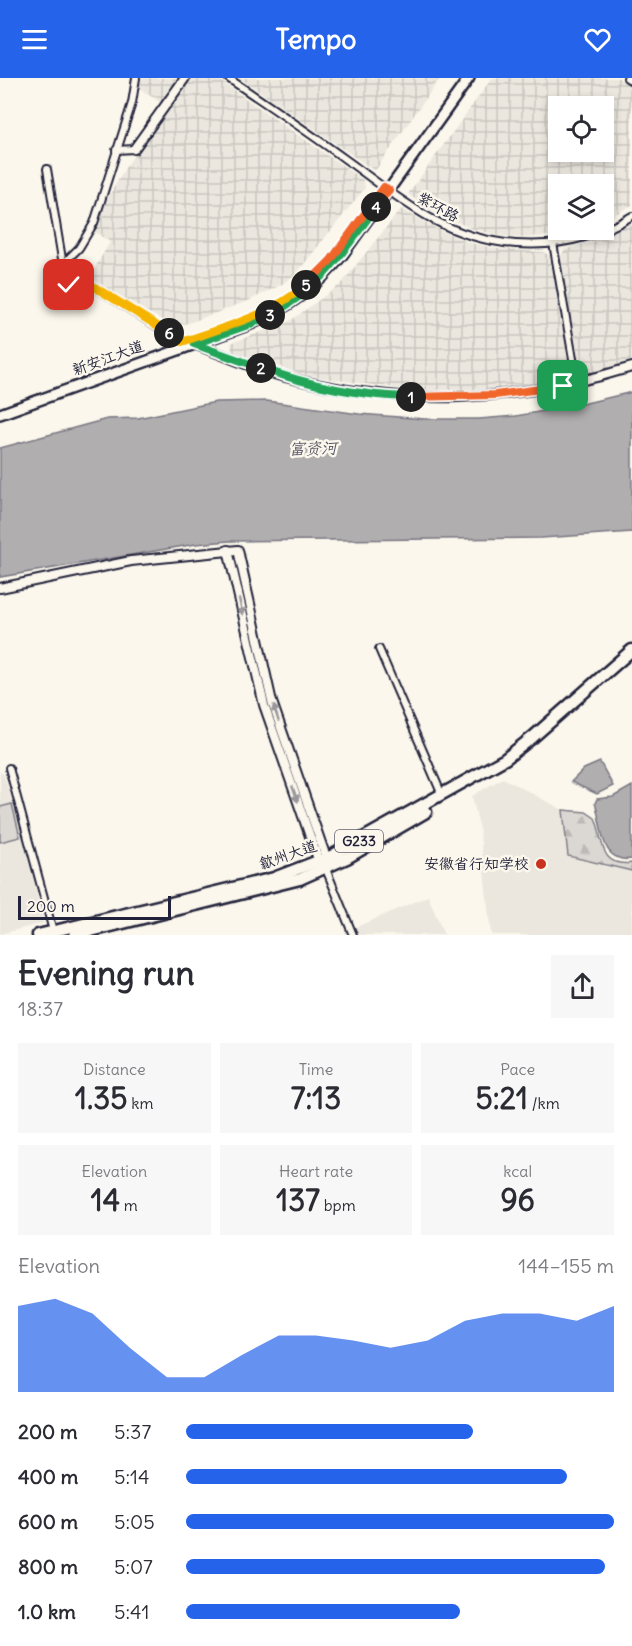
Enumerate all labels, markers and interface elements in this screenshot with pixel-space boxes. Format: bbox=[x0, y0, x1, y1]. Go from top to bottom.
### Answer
text: Tempo bbox=[275, 22, 357, 56]
icon: menu bbox=[18, 23, 51, 56]
icon: heart bbox=[581, 23, 614, 56]
map controls bbox=[548, 96, 614, 240]
button: locate bbox=[548, 96, 614, 162]
button: layers bbox=[548, 174, 614, 240]
street label: 紫环路 bbox=[414, 187, 463, 226]
pin: 4 bbox=[361, 192, 391, 222]
text: 4 bbox=[371, 197, 381, 217]
pin bbox=[43, 259, 94, 310]
icon: check bbox=[52, 268, 85, 301]
pin: 5 bbox=[291, 270, 321, 300]
text: 5 bbox=[301, 275, 311, 295]
pin: 3 bbox=[255, 300, 285, 330]
text: 3 bbox=[265, 305, 275, 325]
pin: 6 bbox=[154, 318, 184, 348]
text: 6 bbox=[164, 323, 174, 343]
street label: 新安江大道 bbox=[69, 336, 146, 379]
pin: 2 bbox=[246, 353, 276, 383]
text: 2 bbox=[257, 358, 265, 378]
pin bbox=[537, 360, 588, 411]
icon: arrive bbox=[546, 369, 579, 402]
pin: 1 bbox=[396, 382, 426, 412]
text: 1 bbox=[408, 387, 414, 407]
water label: 富资河 bbox=[289, 438, 340, 458]
one-way arrow bbox=[237, 598, 247, 617]
one-way arrow bbox=[270, 704, 280, 722]
one-way arrow bbox=[290, 786, 300, 804]
road number: G233 bbox=[335, 830, 383, 852]
street label: 歙州大道 bbox=[256, 836, 319, 873]
place label: 安徽省行知学校 bbox=[424, 854, 529, 873]
marker: 安徽省行知学校 bbox=[534, 857, 548, 871]
scale bar bbox=[18, 893, 171, 920]
text: 200 m bbox=[27, 896, 75, 916]
text: Evening run bbox=[18, 952, 194, 994]
button: share bbox=[551, 955, 614, 1018]
text: 18:37 bbox=[18, 996, 63, 1021]
text: Distance bbox=[83, 1059, 146, 1079]
text: Time bbox=[299, 1059, 333, 1079]
text: Pace bbox=[500, 1059, 535, 1079]
text: 1.35 bbox=[75, 1079, 128, 1117]
text: 7:13 bbox=[291, 1079, 341, 1117]
text: 5:21 bbox=[476, 1079, 528, 1117]
text: km bbox=[128, 1093, 154, 1113]
text: /km bbox=[528, 1093, 560, 1113]
text: Elevation bbox=[81, 1161, 147, 1181]
text: Heart rate bbox=[279, 1161, 353, 1181]
text: kcal bbox=[503, 1161, 532, 1181]
text: 14 bbox=[91, 1181, 120, 1219]
text: 137 bbox=[276, 1181, 320, 1219]
text: 96 bbox=[500, 1181, 535, 1219]
text: m bbox=[120, 1195, 138, 1215]
text: bpm bbox=[320, 1195, 356, 1215]
text: Elevation bbox=[18, 1253, 100, 1278]
text: 144–155 m bbox=[518, 1253, 614, 1278]
text: 200 m bbox=[18, 1419, 78, 1444]
text: 5:37 bbox=[114, 1419, 151, 1444]
text: 400 m bbox=[18, 1464, 78, 1489]
text: 5:14 bbox=[114, 1464, 150, 1489]
text: 600 m bbox=[18, 1509, 78, 1534]
text: 5:05 bbox=[114, 1509, 155, 1534]
text: 800 m bbox=[18, 1554, 78, 1579]
text: 5:07 bbox=[114, 1554, 153, 1579]
text: 1.0 km bbox=[18, 1599, 76, 1624]
text: 5:41 bbox=[114, 1599, 149, 1624]

